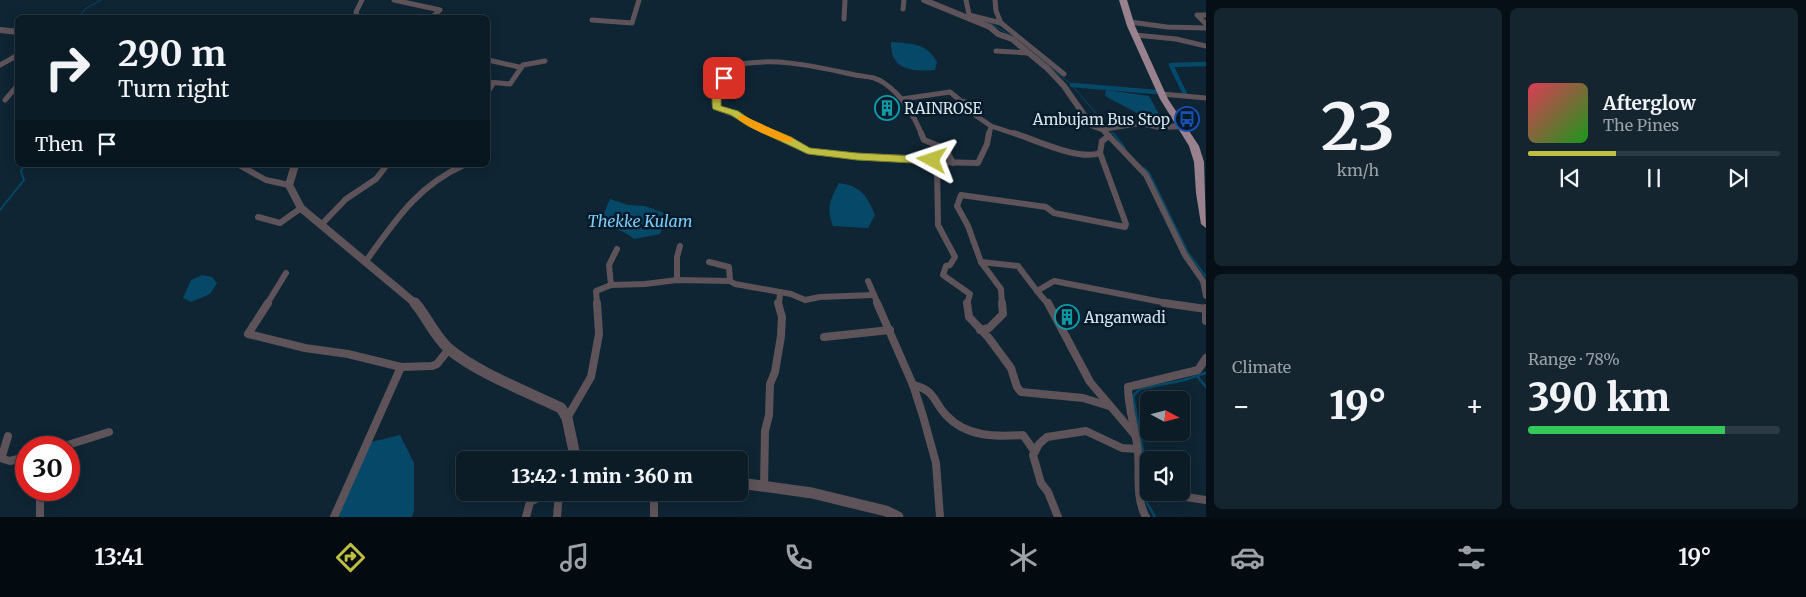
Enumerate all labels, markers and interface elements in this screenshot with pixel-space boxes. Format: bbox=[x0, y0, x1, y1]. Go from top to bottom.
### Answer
text: 290 m bbox=[118, 32, 226, 76]
icon: right bbox=[35, 35, 100, 100]
pin bbox=[703, 57, 745, 99]
icon: arrive bbox=[710, 64, 738, 92]
text: Turn right bbox=[118, 75, 229, 103]
text: 23 bbox=[1321, 86, 1395, 168]
text: Afterglow bbox=[1603, 91, 1696, 115]
building icon: RAINROSE bbox=[874, 95, 900, 121]
place label: RAINROSE bbox=[904, 99, 982, 118]
bus stop icon: Ambujam Bus Stop bbox=[1174, 106, 1200, 132]
place label: Ambujam Bus Stop bbox=[1032, 110, 1170, 129]
text: The Pines bbox=[1603, 115, 1679, 135]
icon: arrive bbox=[93, 130, 121, 158]
text: Then bbox=[35, 132, 83, 156]
position arrow bbox=[905, 133, 957, 185]
text: km/h bbox=[1337, 160, 1379, 180]
icon: previous bbox=[1556, 164, 1584, 192]
icon: pause bbox=[1640, 164, 1668, 192]
icon: next bbox=[1724, 164, 1752, 192]
water label: Thekke Kulam bbox=[587, 211, 693, 231]
building icon: Anganwadi bbox=[1054, 304, 1080, 330]
place label: Anganwadi bbox=[1083, 308, 1166, 327]
text: Range · 78% bbox=[1528, 349, 1620, 369]
text: Climate bbox=[1232, 357, 1291, 377]
text: 390 km bbox=[1528, 374, 1670, 421]
text: 19° bbox=[1329, 382, 1387, 429]
text: − bbox=[1232, 388, 1251, 424]
text: + bbox=[1465, 388, 1484, 424]
north arrow bbox=[1140, 391, 1190, 441]
map controls bbox=[1140, 391, 1190, 501]
speed limit sign: 30 bbox=[15, 436, 80, 501]
button: sound bbox=[1140, 451, 1190, 501]
text: 13:42 · 1 min · 360 m bbox=[511, 464, 693, 488]
icon: directions bbox=[333, 540, 368, 575]
icon: music bbox=[557, 540, 592, 575]
icon: phone bbox=[781, 540, 816, 575]
icon: climate bbox=[1006, 540, 1041, 575]
icon: car bbox=[1230, 540, 1265, 575]
icon: filters bbox=[1454, 540, 1489, 575]
text: 13:41 bbox=[95, 543, 144, 571]
text: 19° bbox=[1678, 543, 1711, 571]

